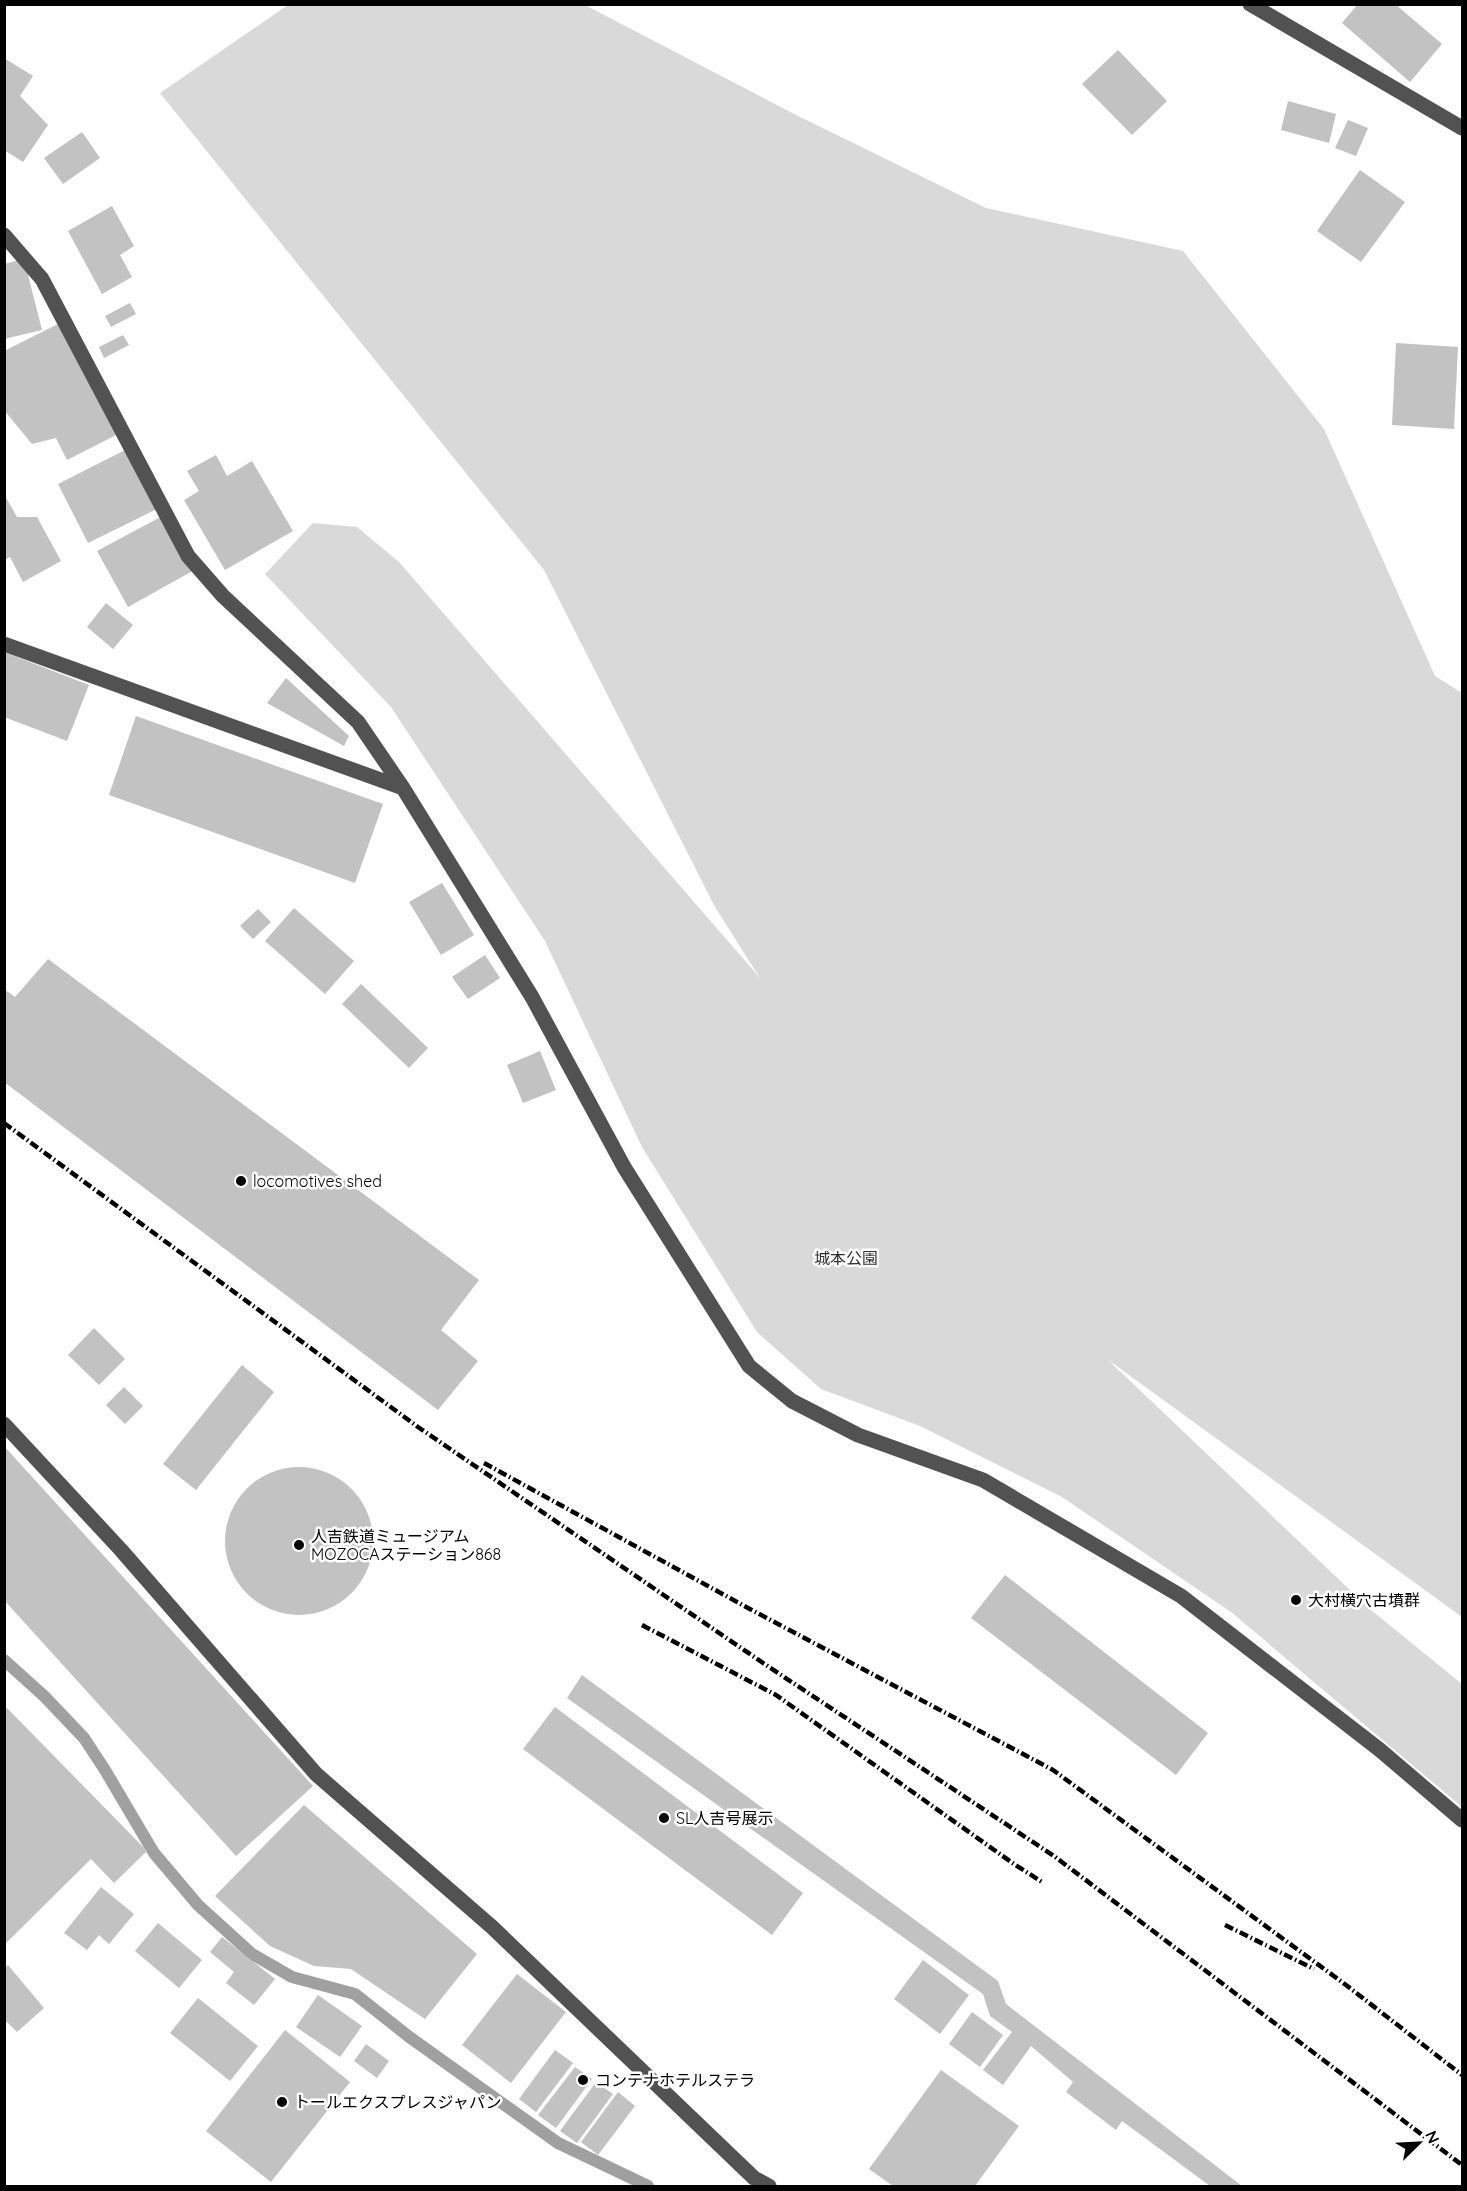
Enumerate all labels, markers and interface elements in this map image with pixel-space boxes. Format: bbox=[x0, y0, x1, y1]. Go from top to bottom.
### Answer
place label: locomotives shed bbox=[253, 1171, 382, 1191]
marker: locomotives shed bbox=[234, 1174, 248, 1188]
park label: 城本公園 bbox=[814, 1248, 878, 1268]
place label: 人吉鉄道ミュージアム MOZOCAステーション868 bbox=[311, 1526, 501, 1564]
marker: 人吉鉄道ミュージアム MOZOCAステーション868 bbox=[292, 1538, 306, 1552]
place label: 大村横穴古墳群 bbox=[1308, 1590, 1420, 1610]
marker: 大村横穴古墳群 bbox=[1289, 1593, 1303, 1607]
place label: SL人吉号展示 bbox=[676, 1808, 774, 1828]
marker: SL人吉号展示 bbox=[657, 1811, 671, 1825]
place label: コンテナホテルステラ bbox=[595, 2070, 755, 2090]
marker: コンテナホテルステラ bbox=[576, 2073, 590, 2087]
place label: トールエクスプレスジャパン bbox=[294, 2092, 502, 2112]
marker: トールエクスプレスジャパン bbox=[275, 2095, 289, 2109]
north arrow bbox=[1389, 2113, 1449, 2173]
text: N bbox=[1421, 2127, 1444, 2146]

